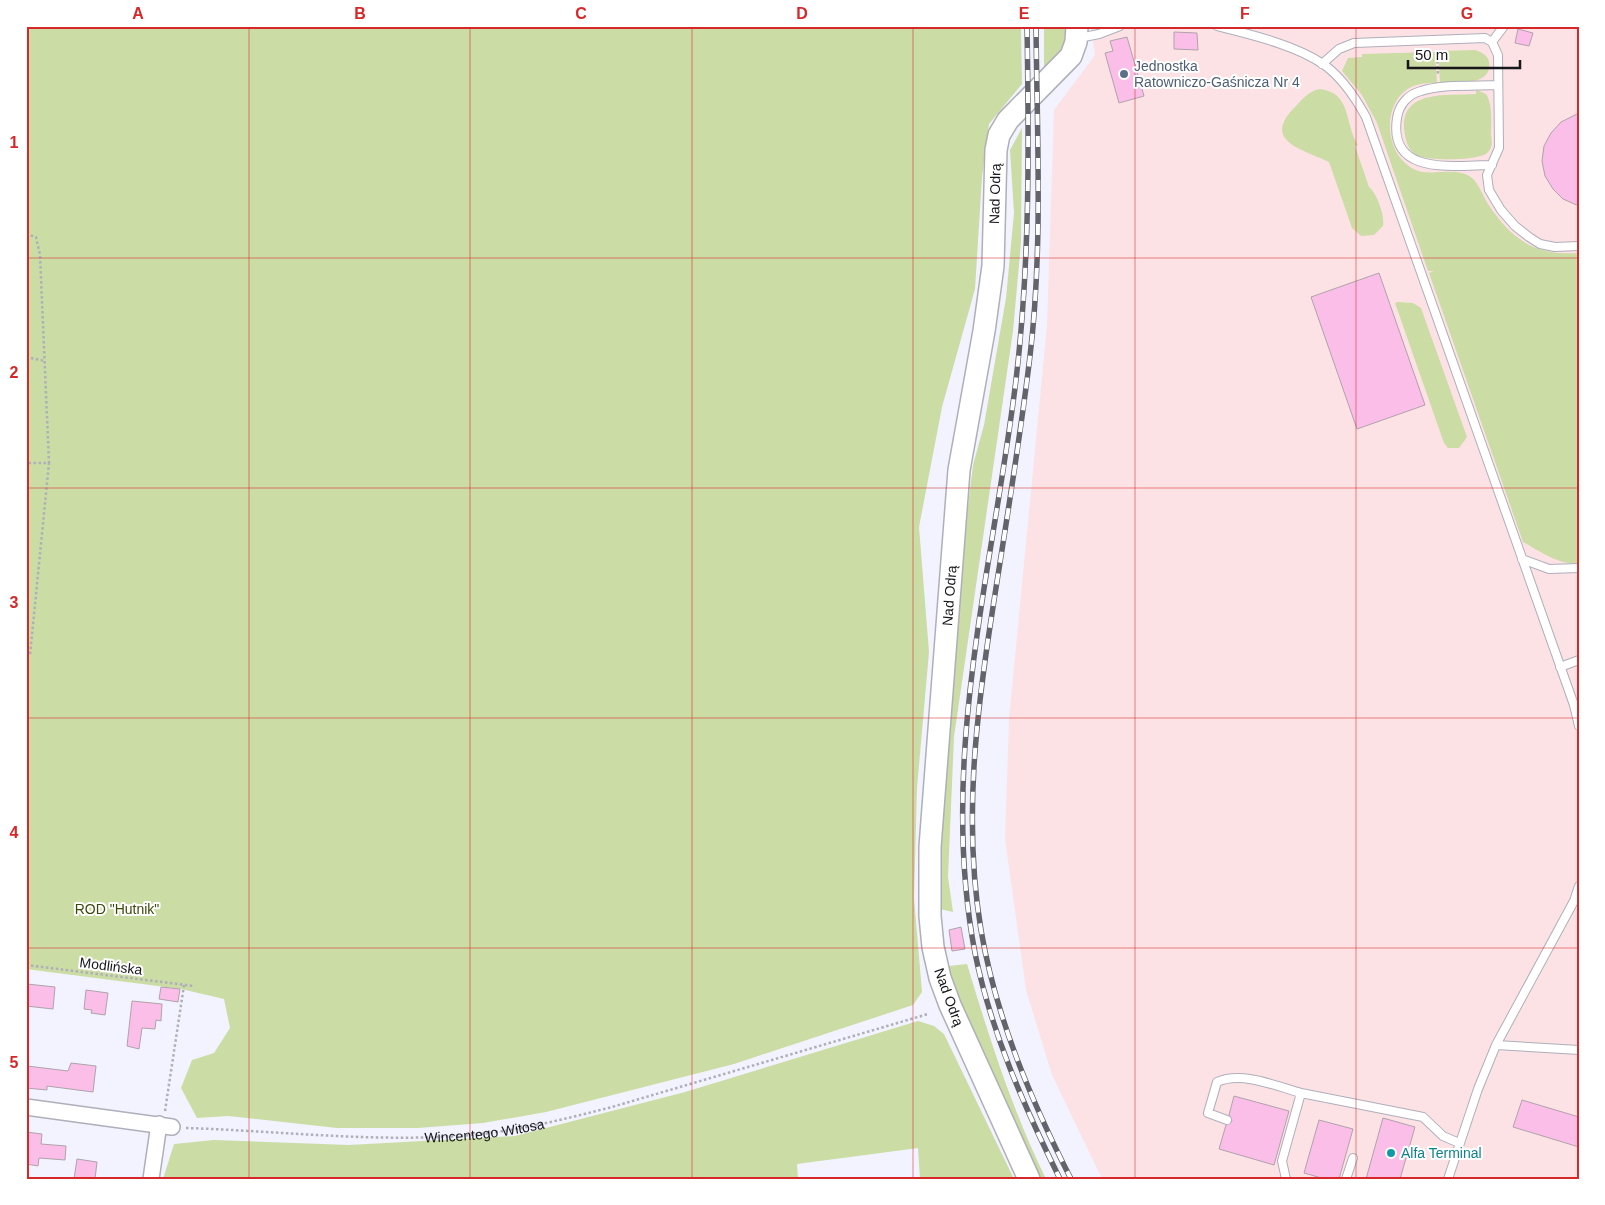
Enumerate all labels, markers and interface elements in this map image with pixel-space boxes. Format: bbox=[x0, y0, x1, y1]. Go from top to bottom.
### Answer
text: A bbox=[132, 5, 144, 22]
text: B bbox=[354, 5, 366, 22]
text: C bbox=[575, 5, 587, 22]
text: D bbox=[796, 5, 808, 22]
text: E bbox=[1019, 5, 1030, 22]
text: F bbox=[1240, 5, 1250, 22]
text: G bbox=[1461, 5, 1473, 22]
scale bar bbox=[1408, 38, 1520, 70]
text: 50 m bbox=[1415, 46, 1448, 63]
place label: Jednostka Ratowniczo-Gaśnicza Nr 4 bbox=[1134, 58, 1300, 90]
marker: Jednostka Ratowniczo-Gaśnicza Nr 4 bbox=[1118, 68, 1130, 80]
text: 1 bbox=[10, 134, 19, 151]
street label: Nad Odrą bbox=[986, 163, 1004, 224]
text: 2 bbox=[10, 364, 19, 381]
street label: Nad Odrą bbox=[939, 564, 960, 626]
text: 3 bbox=[10, 594, 19, 611]
text: 4 bbox=[10, 824, 19, 841]
park label: ROD "Hutnik" bbox=[75, 901, 159, 917]
street label: Modlińska bbox=[79, 954, 143, 978]
street label: Nad Odrą bbox=[931, 966, 967, 1028]
text: 5 bbox=[10, 1054, 19, 1071]
street label: Wincentego Witosa bbox=[424, 1116, 546, 1145]
place label: Alfa Terminal bbox=[1401, 1145, 1482, 1161]
marker: Alfa Terminal bbox=[1385, 1147, 1397, 1159]

